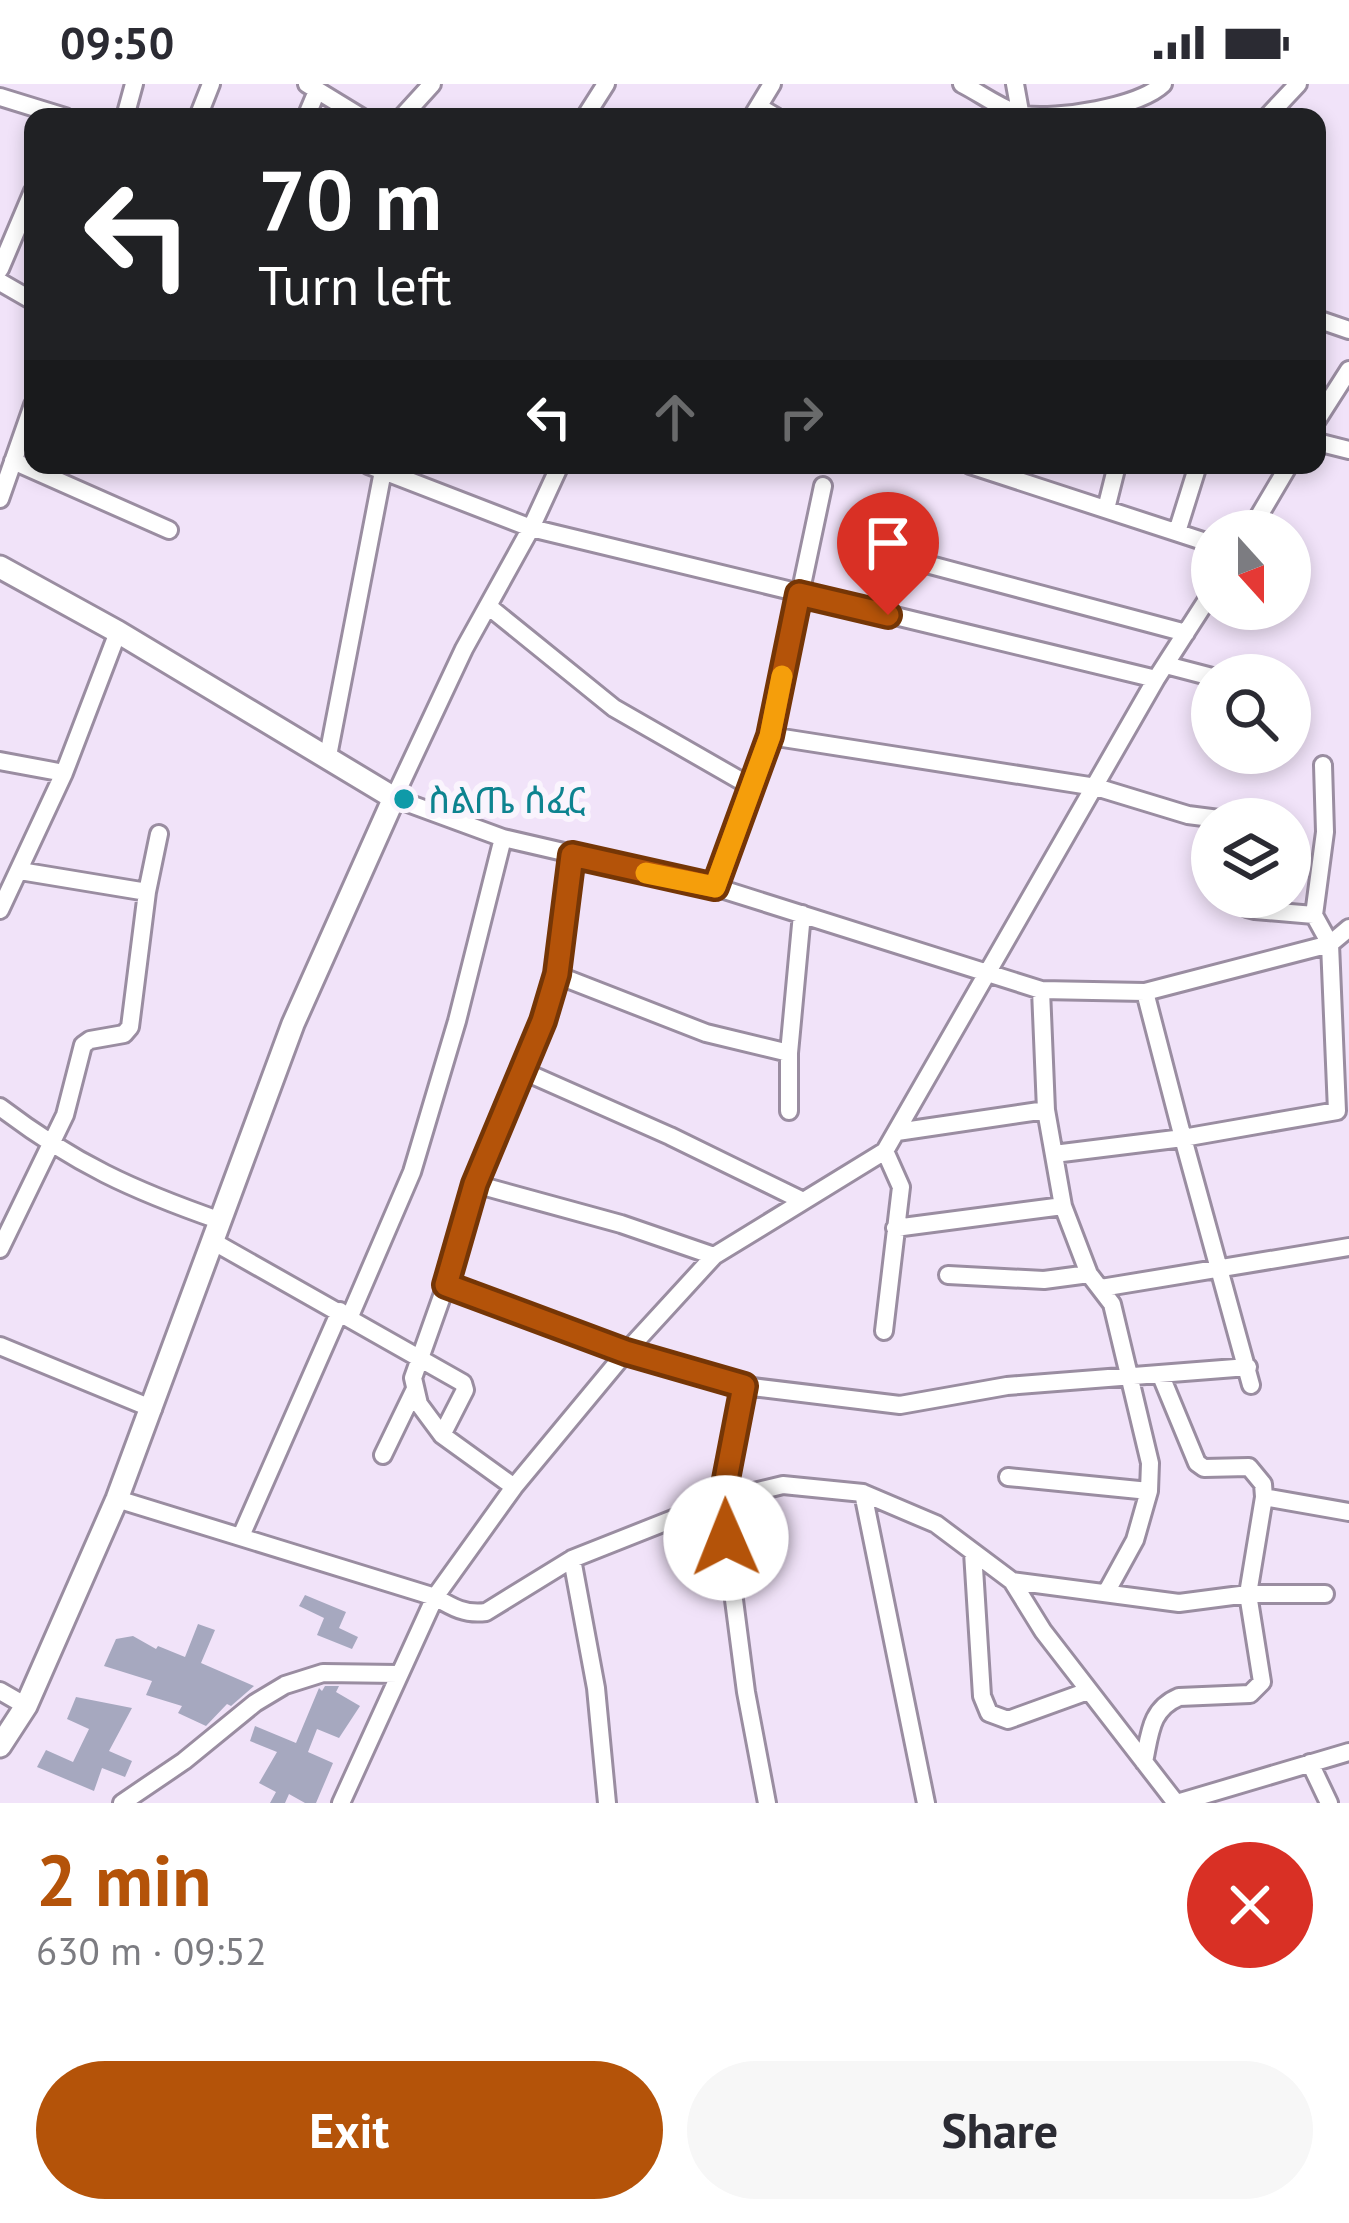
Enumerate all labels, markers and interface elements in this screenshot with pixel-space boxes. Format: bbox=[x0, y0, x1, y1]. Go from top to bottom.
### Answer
text: 09:50 bbox=[60, 13, 174, 71]
text: 70 m bbox=[258, 144, 442, 253]
icon: left bbox=[60, 156, 216, 312]
text: Turn left bbox=[258, 250, 452, 320]
icon: left bbox=[516, 384, 582, 450]
icon: ahead bbox=[642, 384, 708, 450]
icon: right bbox=[768, 384, 834, 450]
pin bbox=[837, 492, 939, 615]
icon: arrive bbox=[855, 510, 921, 576]
north arrow bbox=[1191, 510, 1311, 630]
map controls bbox=[1191, 510, 1311, 918]
button: search bbox=[1191, 654, 1311, 774]
place label: ስልጤ ሰፈር bbox=[428, 776, 586, 823]
marker: ስልጤ ሰፈር bbox=[391, 786, 417, 812]
button: layers bbox=[1191, 798, 1311, 918]
position arrow bbox=[663, 1475, 789, 1601]
text: 2 min bbox=[36, 1833, 212, 1926]
button: close bbox=[1187, 1842, 1313, 1968]
text: 630 m · 09:52 bbox=[36, 1925, 267, 1976]
button: Exit bbox=[36, 2061, 663, 2199]
button: Share bbox=[687, 2061, 1313, 2199]

